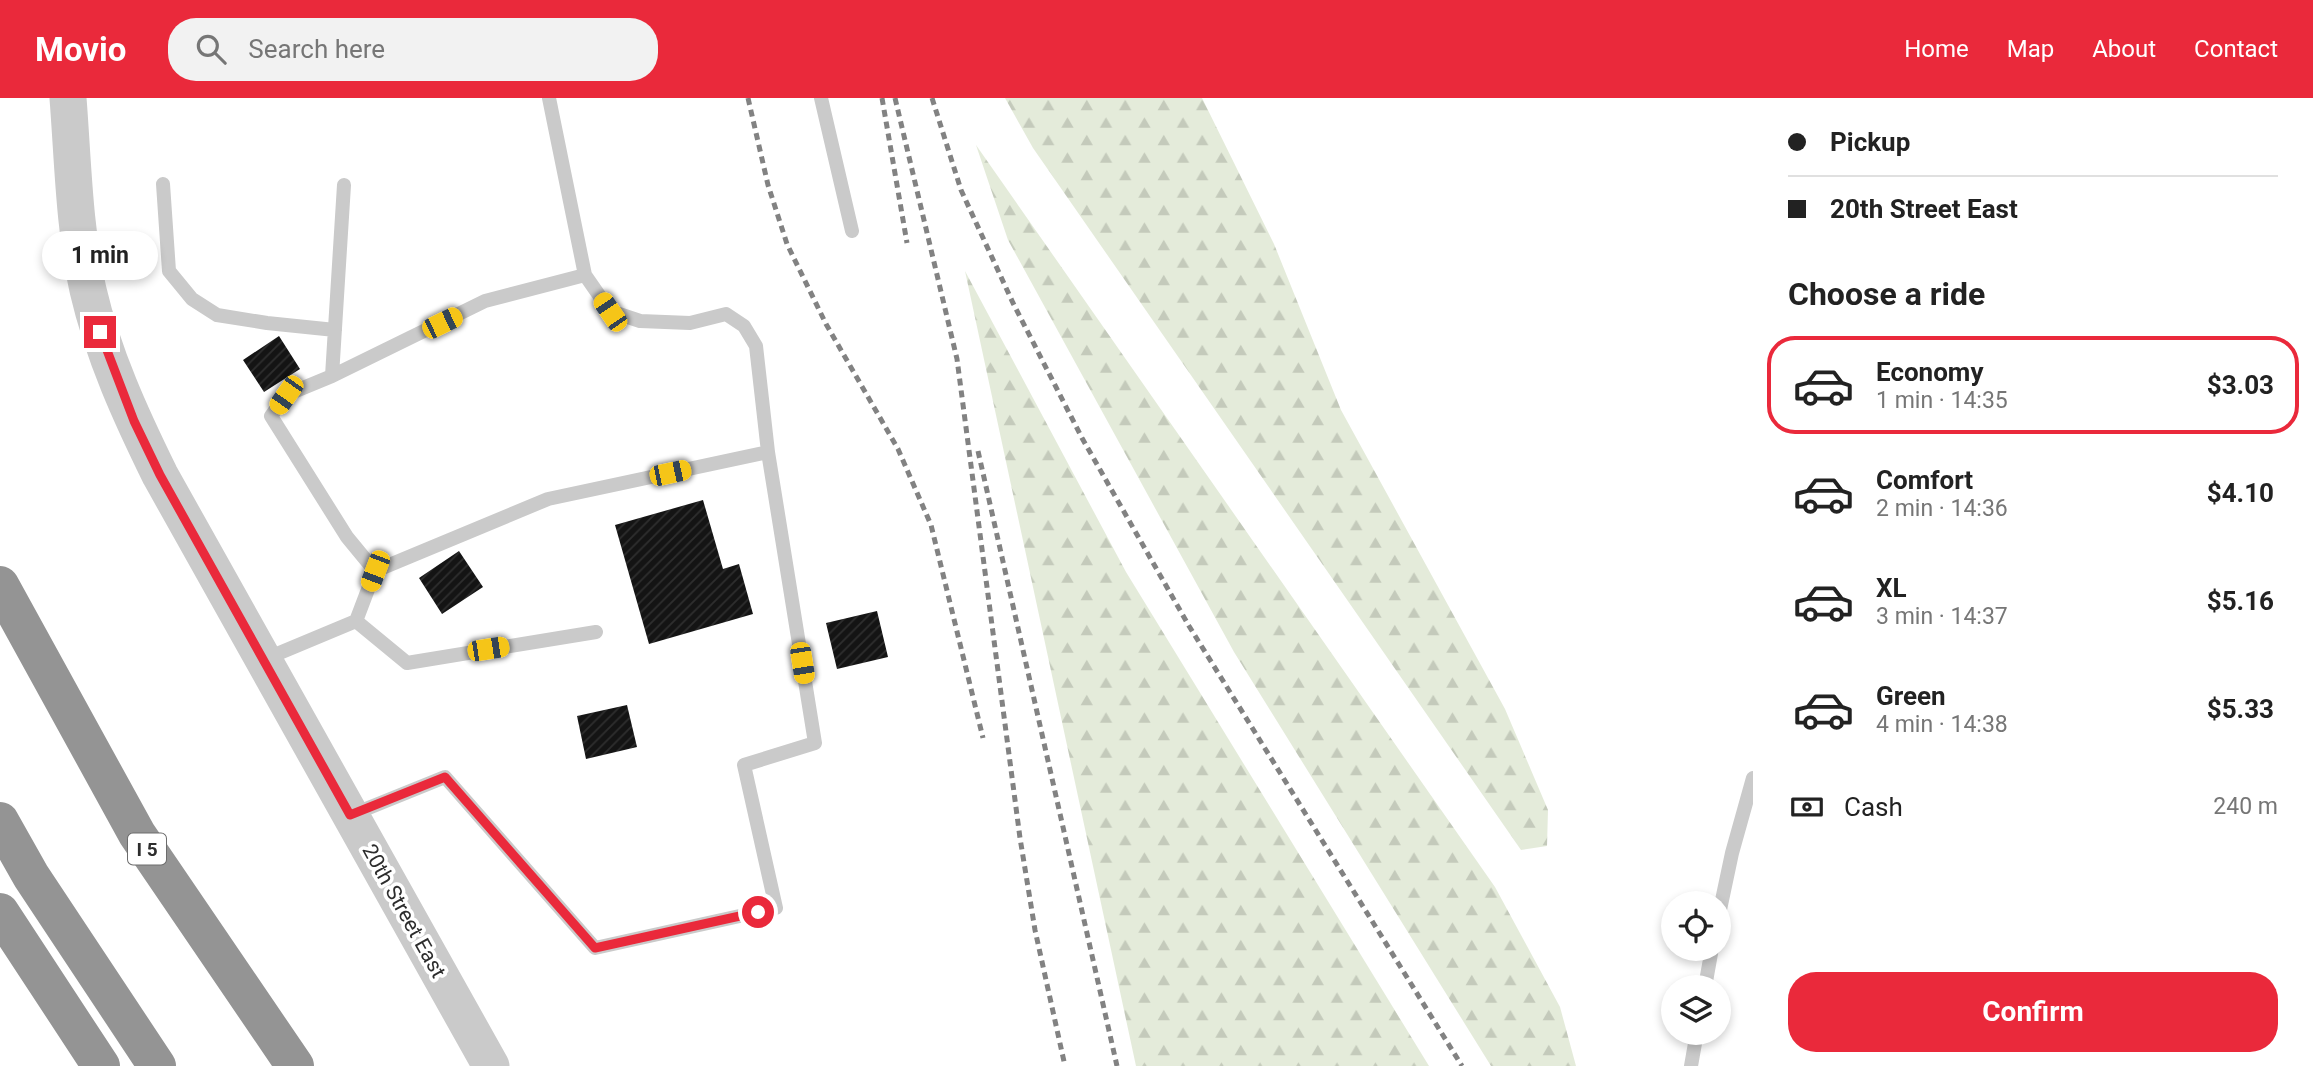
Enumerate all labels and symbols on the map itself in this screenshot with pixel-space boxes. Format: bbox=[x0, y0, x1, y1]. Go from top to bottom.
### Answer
callout: 1 min bbox=[42, 230, 158, 280]
car bbox=[590, 289, 631, 335]
car bbox=[419, 304, 466, 342]
route end bbox=[84, 316, 116, 348]
car bbox=[266, 372, 307, 418]
car bbox=[648, 458, 693, 488]
car bbox=[358, 548, 393, 594]
car bbox=[466, 635, 511, 663]
car bbox=[789, 641, 816, 685]
road number: I 5 bbox=[128, 834, 166, 864]
street label: 20th Street East bbox=[357, 840, 451, 982]
route start bbox=[742, 896, 774, 928]

